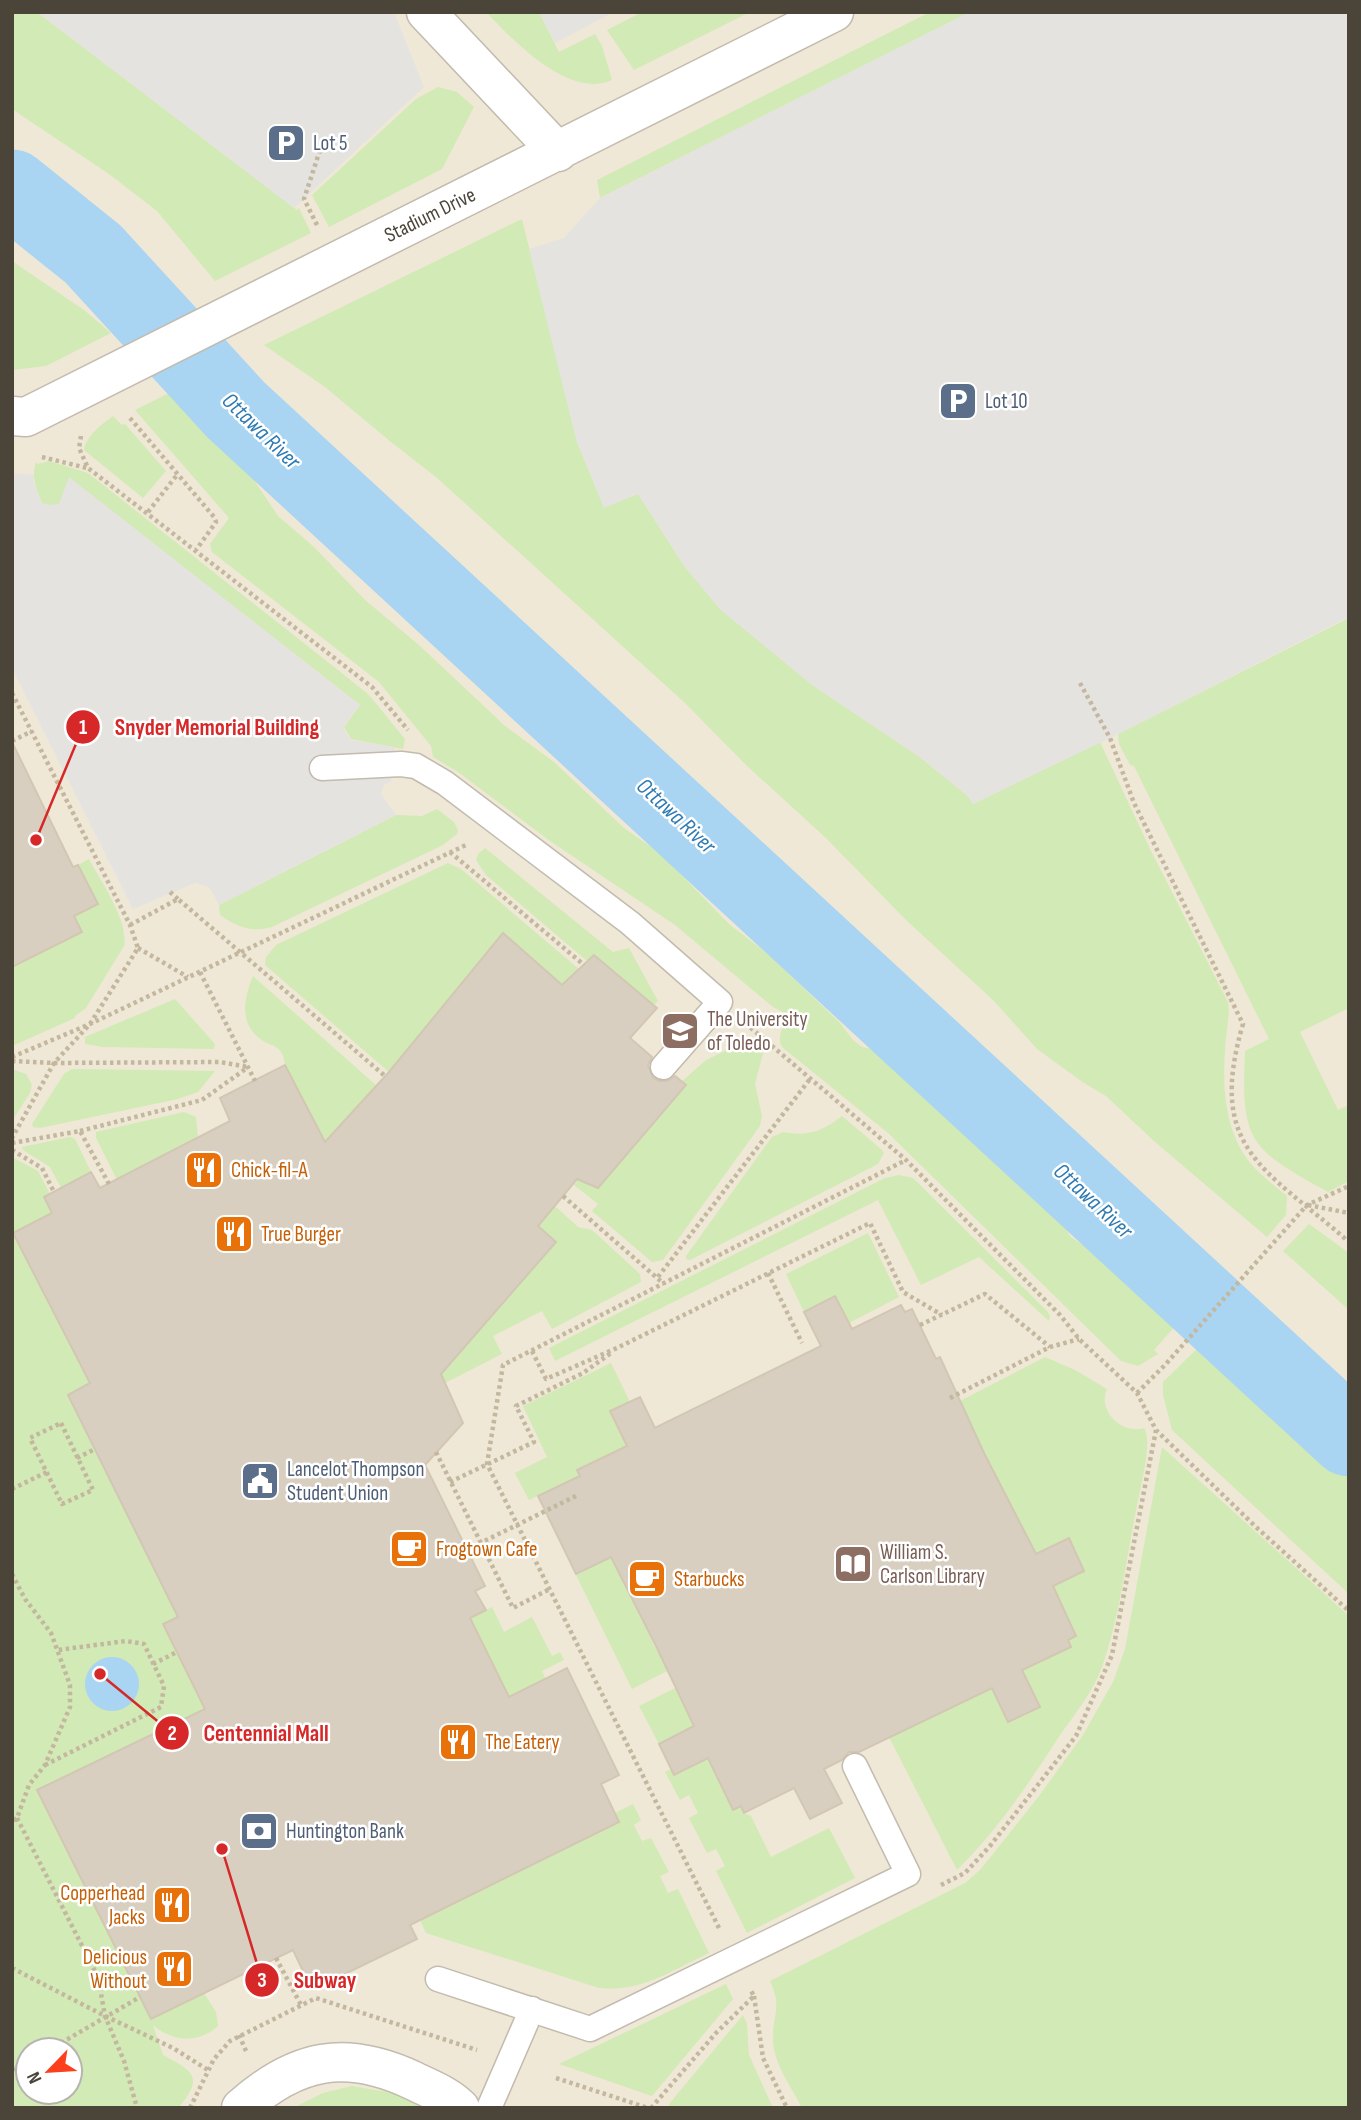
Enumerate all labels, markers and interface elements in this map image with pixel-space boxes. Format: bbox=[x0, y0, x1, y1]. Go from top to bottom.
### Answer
parking icon: Lot 5 bbox=[265, 122, 307, 164]
place label: Lot 5 bbox=[313, 131, 347, 156]
street label: Stadium Drive bbox=[380, 182, 480, 248]
parking icon: Lot 10 bbox=[937, 380, 979, 422]
water label: Ottawa River bbox=[216, 387, 307, 476]
place label: Lot 10 bbox=[985, 389, 1028, 414]
callout: Snyder Memorial Building bbox=[66, 705, 333, 749]
text: Snyder Memorial Building bbox=[115, 714, 320, 742]
text: 1 bbox=[79, 715, 87, 740]
water label: Ottawa River bbox=[631, 772, 723, 861]
place label: The University of Toledo bbox=[707, 1007, 808, 1056]
school or university icon: The University of Toledo bbox=[659, 1010, 701, 1052]
restaurant icon: Chick-fil-A bbox=[183, 1149, 225, 1191]
water label: Ottawa River bbox=[1048, 1157, 1140, 1246]
place label: Chick-fil-A bbox=[231, 1158, 309, 1183]
restaurant icon: True Burger bbox=[213, 1213, 255, 1255]
place label: True Burger bbox=[261, 1222, 341, 1247]
place label: Lancelot Thompson Student Union bbox=[287, 1457, 424, 1506]
public building icon: Lancelot Thompson Student Union bbox=[239, 1460, 281, 1502]
cafe icon: Frogtown Cafe bbox=[388, 1528, 430, 1570]
place label: Frogtown Cafe bbox=[436, 1537, 538, 1562]
place label: William S. Carlson Library bbox=[880, 1540, 985, 1589]
library icon: William S. Carlson Library bbox=[832, 1543, 874, 1585]
cafe icon: Starbucks bbox=[626, 1558, 668, 1600]
place label: Starbucks bbox=[674, 1567, 745, 1592]
callout: Centennial Mall bbox=[154, 1711, 342, 1755]
text: Centennial Mall bbox=[203, 1720, 329, 1748]
text: 2 bbox=[167, 1721, 177, 1746]
restaurant icon: The Eatery bbox=[437, 1721, 479, 1763]
place label: The Eatery bbox=[485, 1730, 560, 1755]
bank icon: Huntington Bank bbox=[238, 1810, 280, 1852]
place label: Huntington Bank bbox=[286, 1819, 404, 1844]
place label: Copperhead Jacks bbox=[60, 1881, 145, 1930]
restaurant icon: Copperhead Jacks bbox=[151, 1884, 193, 1926]
place label: Delicious Without bbox=[83, 1945, 147, 1994]
restaurant icon: Delicious Without bbox=[153, 1948, 195, 1990]
callout: Subway bbox=[245, 1958, 371, 2002]
text: Subway bbox=[294, 1967, 357, 1995]
text: 3 bbox=[257, 1968, 267, 1993]
north arrow bbox=[14, 2036, 84, 2106]
text: N bbox=[22, 2068, 48, 2087]

